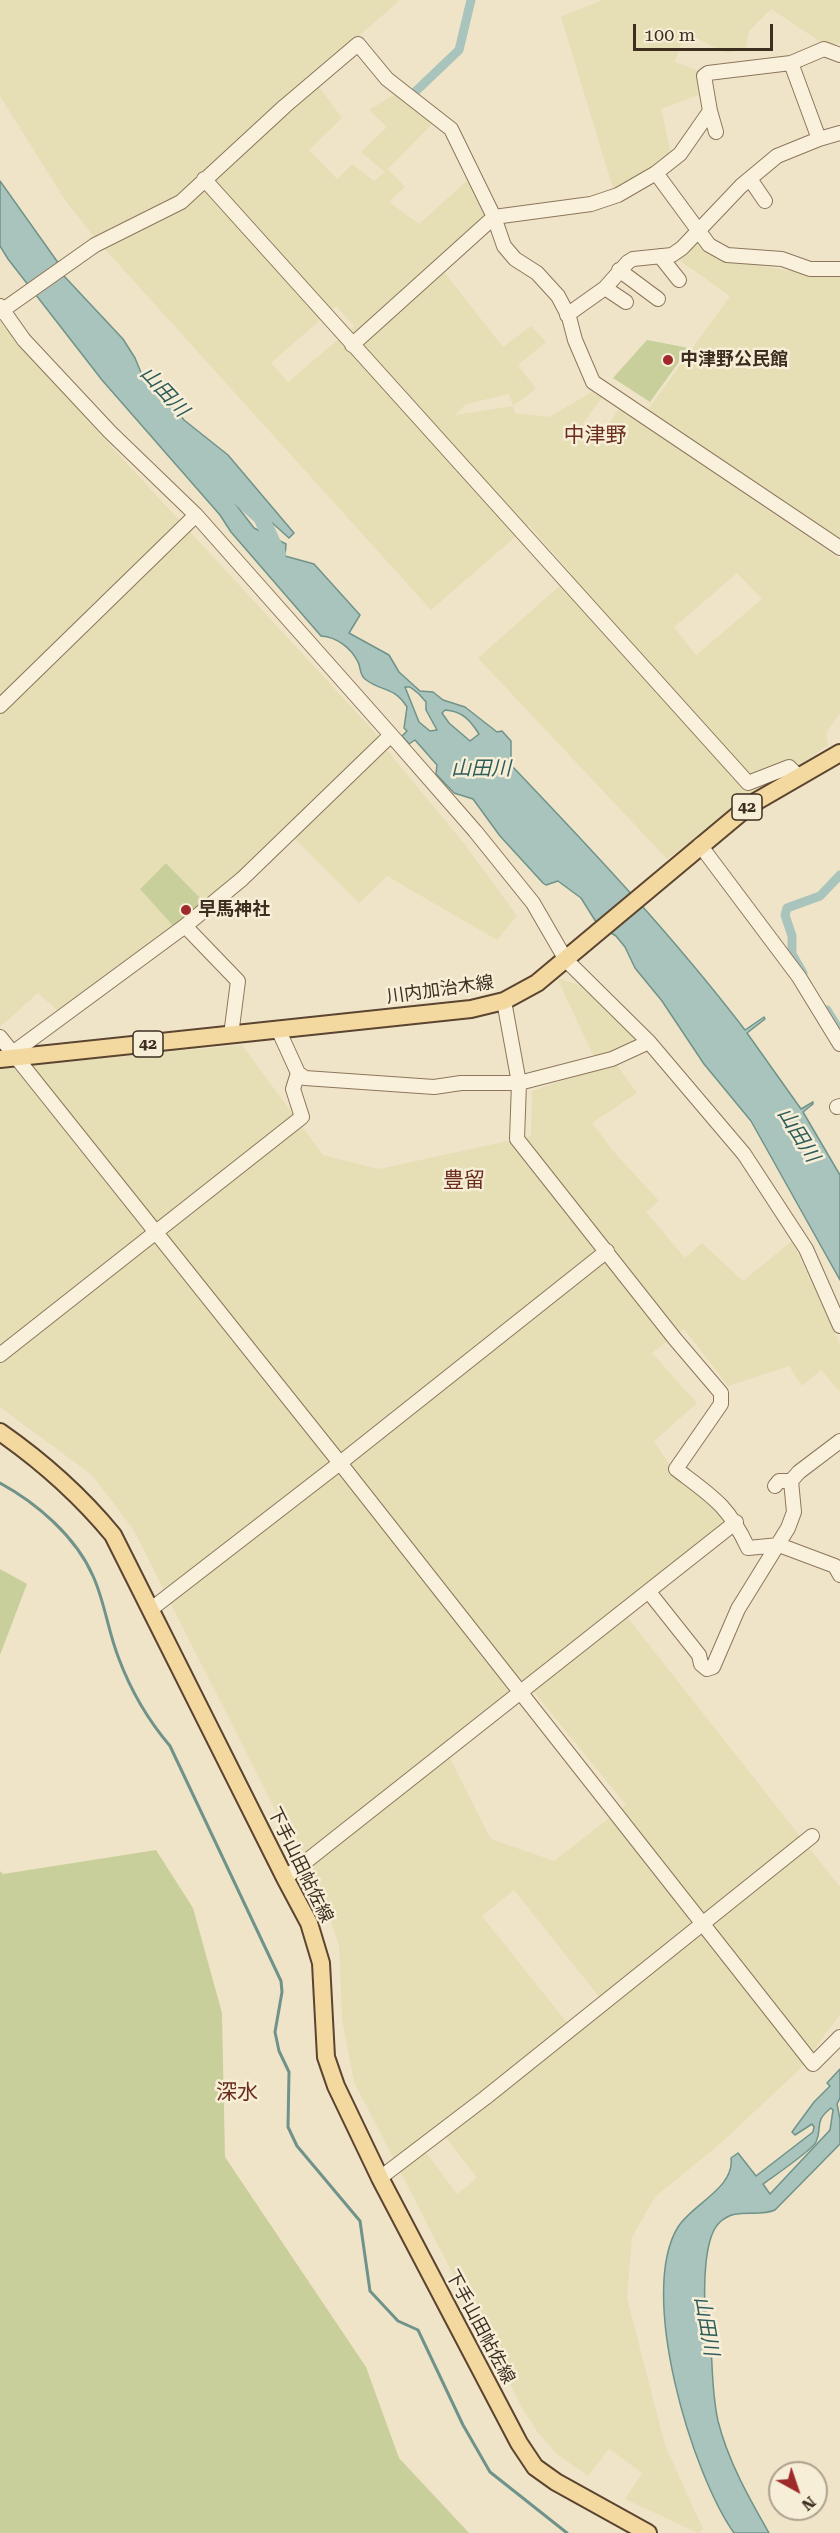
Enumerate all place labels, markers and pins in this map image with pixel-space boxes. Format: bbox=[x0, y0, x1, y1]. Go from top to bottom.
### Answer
place label: 中津野公民館 bbox=[680, 349, 788, 371]
marker: 中津野公民館 bbox=[661, 353, 675, 367]
place label: 早馬神社 bbox=[198, 899, 270, 921]
marker: 早馬神社 bbox=[179, 903, 193, 917]

